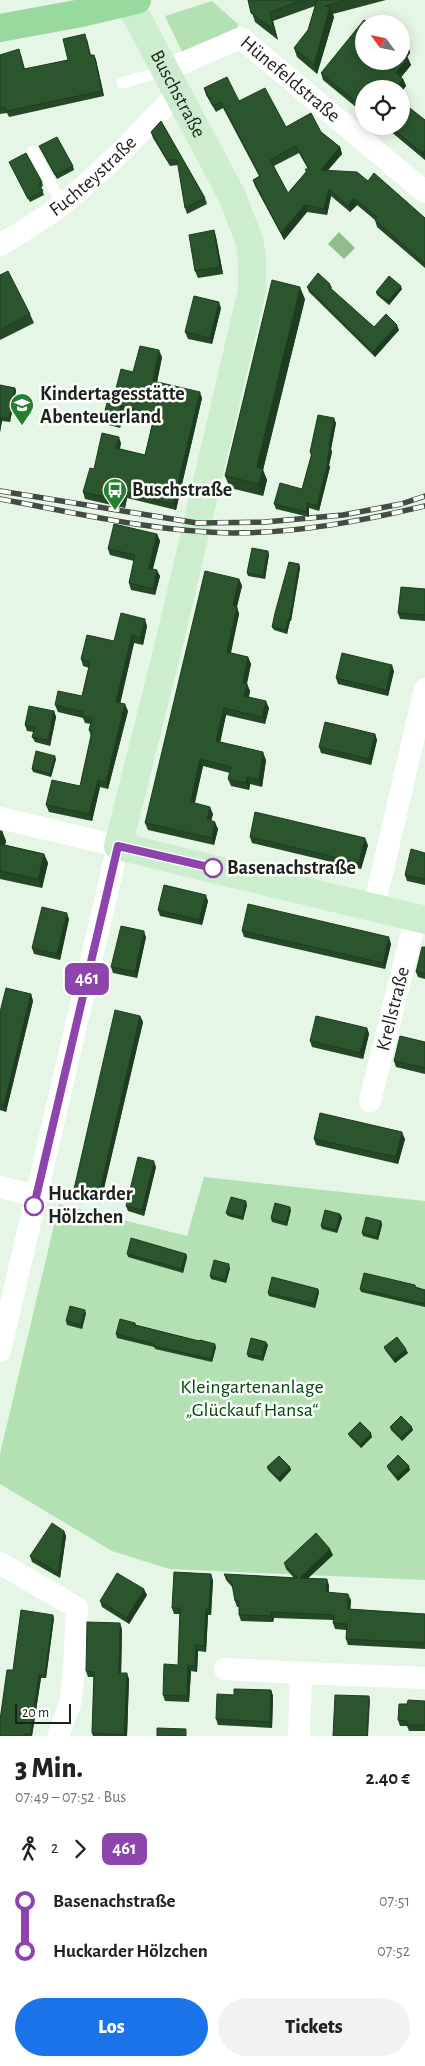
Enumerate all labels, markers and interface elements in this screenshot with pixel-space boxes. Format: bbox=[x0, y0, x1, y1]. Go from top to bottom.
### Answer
north arrow bbox=[355, 15, 410, 70]
map controls bbox=[355, 15, 410, 135]
street label: Hünefeldstraße bbox=[237, 32, 344, 126]
street label: Buschstraße bbox=[146, 47, 209, 141]
button: locate bbox=[355, 80, 410, 135]
street label: Fuchteystraße bbox=[46, 132, 140, 220]
place label: Kindertagesstätte Abenteuerland bbox=[40, 384, 185, 427]
school or university icon: Kindertagesstätte Abenteuerland bbox=[9, 392, 35, 426]
bus stop icon: Buschstraße bbox=[102, 477, 128, 511]
place label: Buschstraße bbox=[132, 480, 232, 500]
marker: Basenachstraße bbox=[203, 858, 223, 878]
place label: Basenachstraße bbox=[227, 858, 356, 878]
line badge: 461 bbox=[58, 963, 116, 995]
street label: Krellstraße bbox=[373, 965, 413, 1053]
text: 461 bbox=[75, 970, 99, 988]
place label: Huckarder Hölzchen bbox=[48, 1184, 133, 1227]
marker: Huckarder Hölzchen bbox=[24, 1196, 44, 1216]
park label: Kleingartenanlage „Glückauf Hansa“ bbox=[180, 1377, 324, 1420]
scale bar bbox=[15, 1701, 71, 1724]
text: 20 m bbox=[22, 1706, 49, 1720]
text: 3 Min. bbox=[15, 1755, 83, 1783]
text: 2.40 € bbox=[366, 1769, 410, 1788]
text: 07:49 – 07:52 · Bus bbox=[15, 1789, 126, 1805]
icon: walk bbox=[15, 1835, 43, 1863]
icon: forward bbox=[66, 1835, 94, 1863]
text: 2 bbox=[51, 1840, 58, 1856]
text: 461 bbox=[112, 1840, 137, 1858]
text: Basenachstraße bbox=[53, 1892, 176, 1911]
text: 07:51 bbox=[379, 1893, 410, 1909]
text: Huckarder Hölzchen bbox=[53, 1942, 208, 1961]
text: 07:52 bbox=[377, 1943, 410, 1959]
button: Los bbox=[15, 1998, 208, 2056]
button: Tickets bbox=[218, 1998, 410, 2056]

